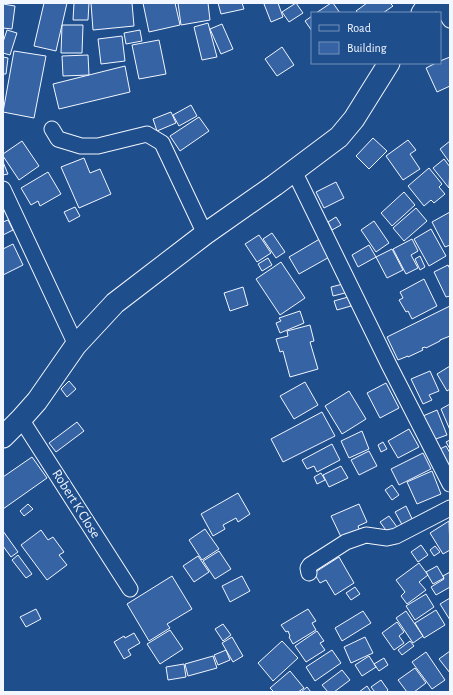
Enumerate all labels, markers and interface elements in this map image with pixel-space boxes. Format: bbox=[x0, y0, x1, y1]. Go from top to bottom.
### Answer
legend bbox=[311, 12, 441, 64]
text: Road bbox=[347, 22, 371, 34]
text: Building bbox=[347, 42, 387, 54]
street label: Robert K Close bbox=[49, 467, 103, 541]

